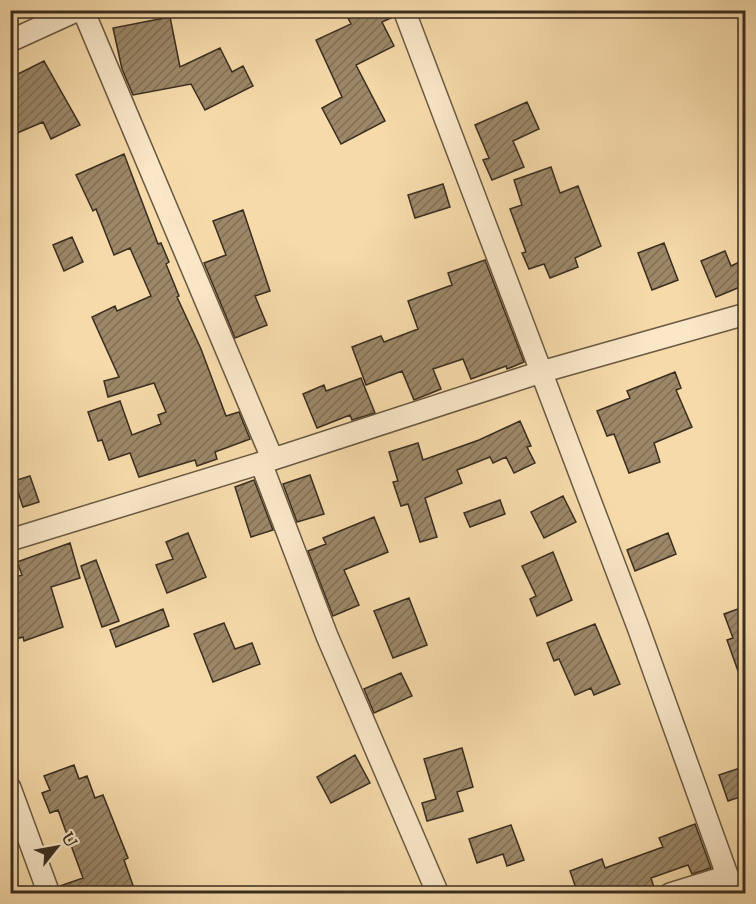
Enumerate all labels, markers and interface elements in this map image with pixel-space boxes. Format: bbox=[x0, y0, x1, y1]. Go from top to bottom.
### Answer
north arrow bbox=[27, 817, 87, 877]
text: U bbox=[54, 829, 81, 853]

